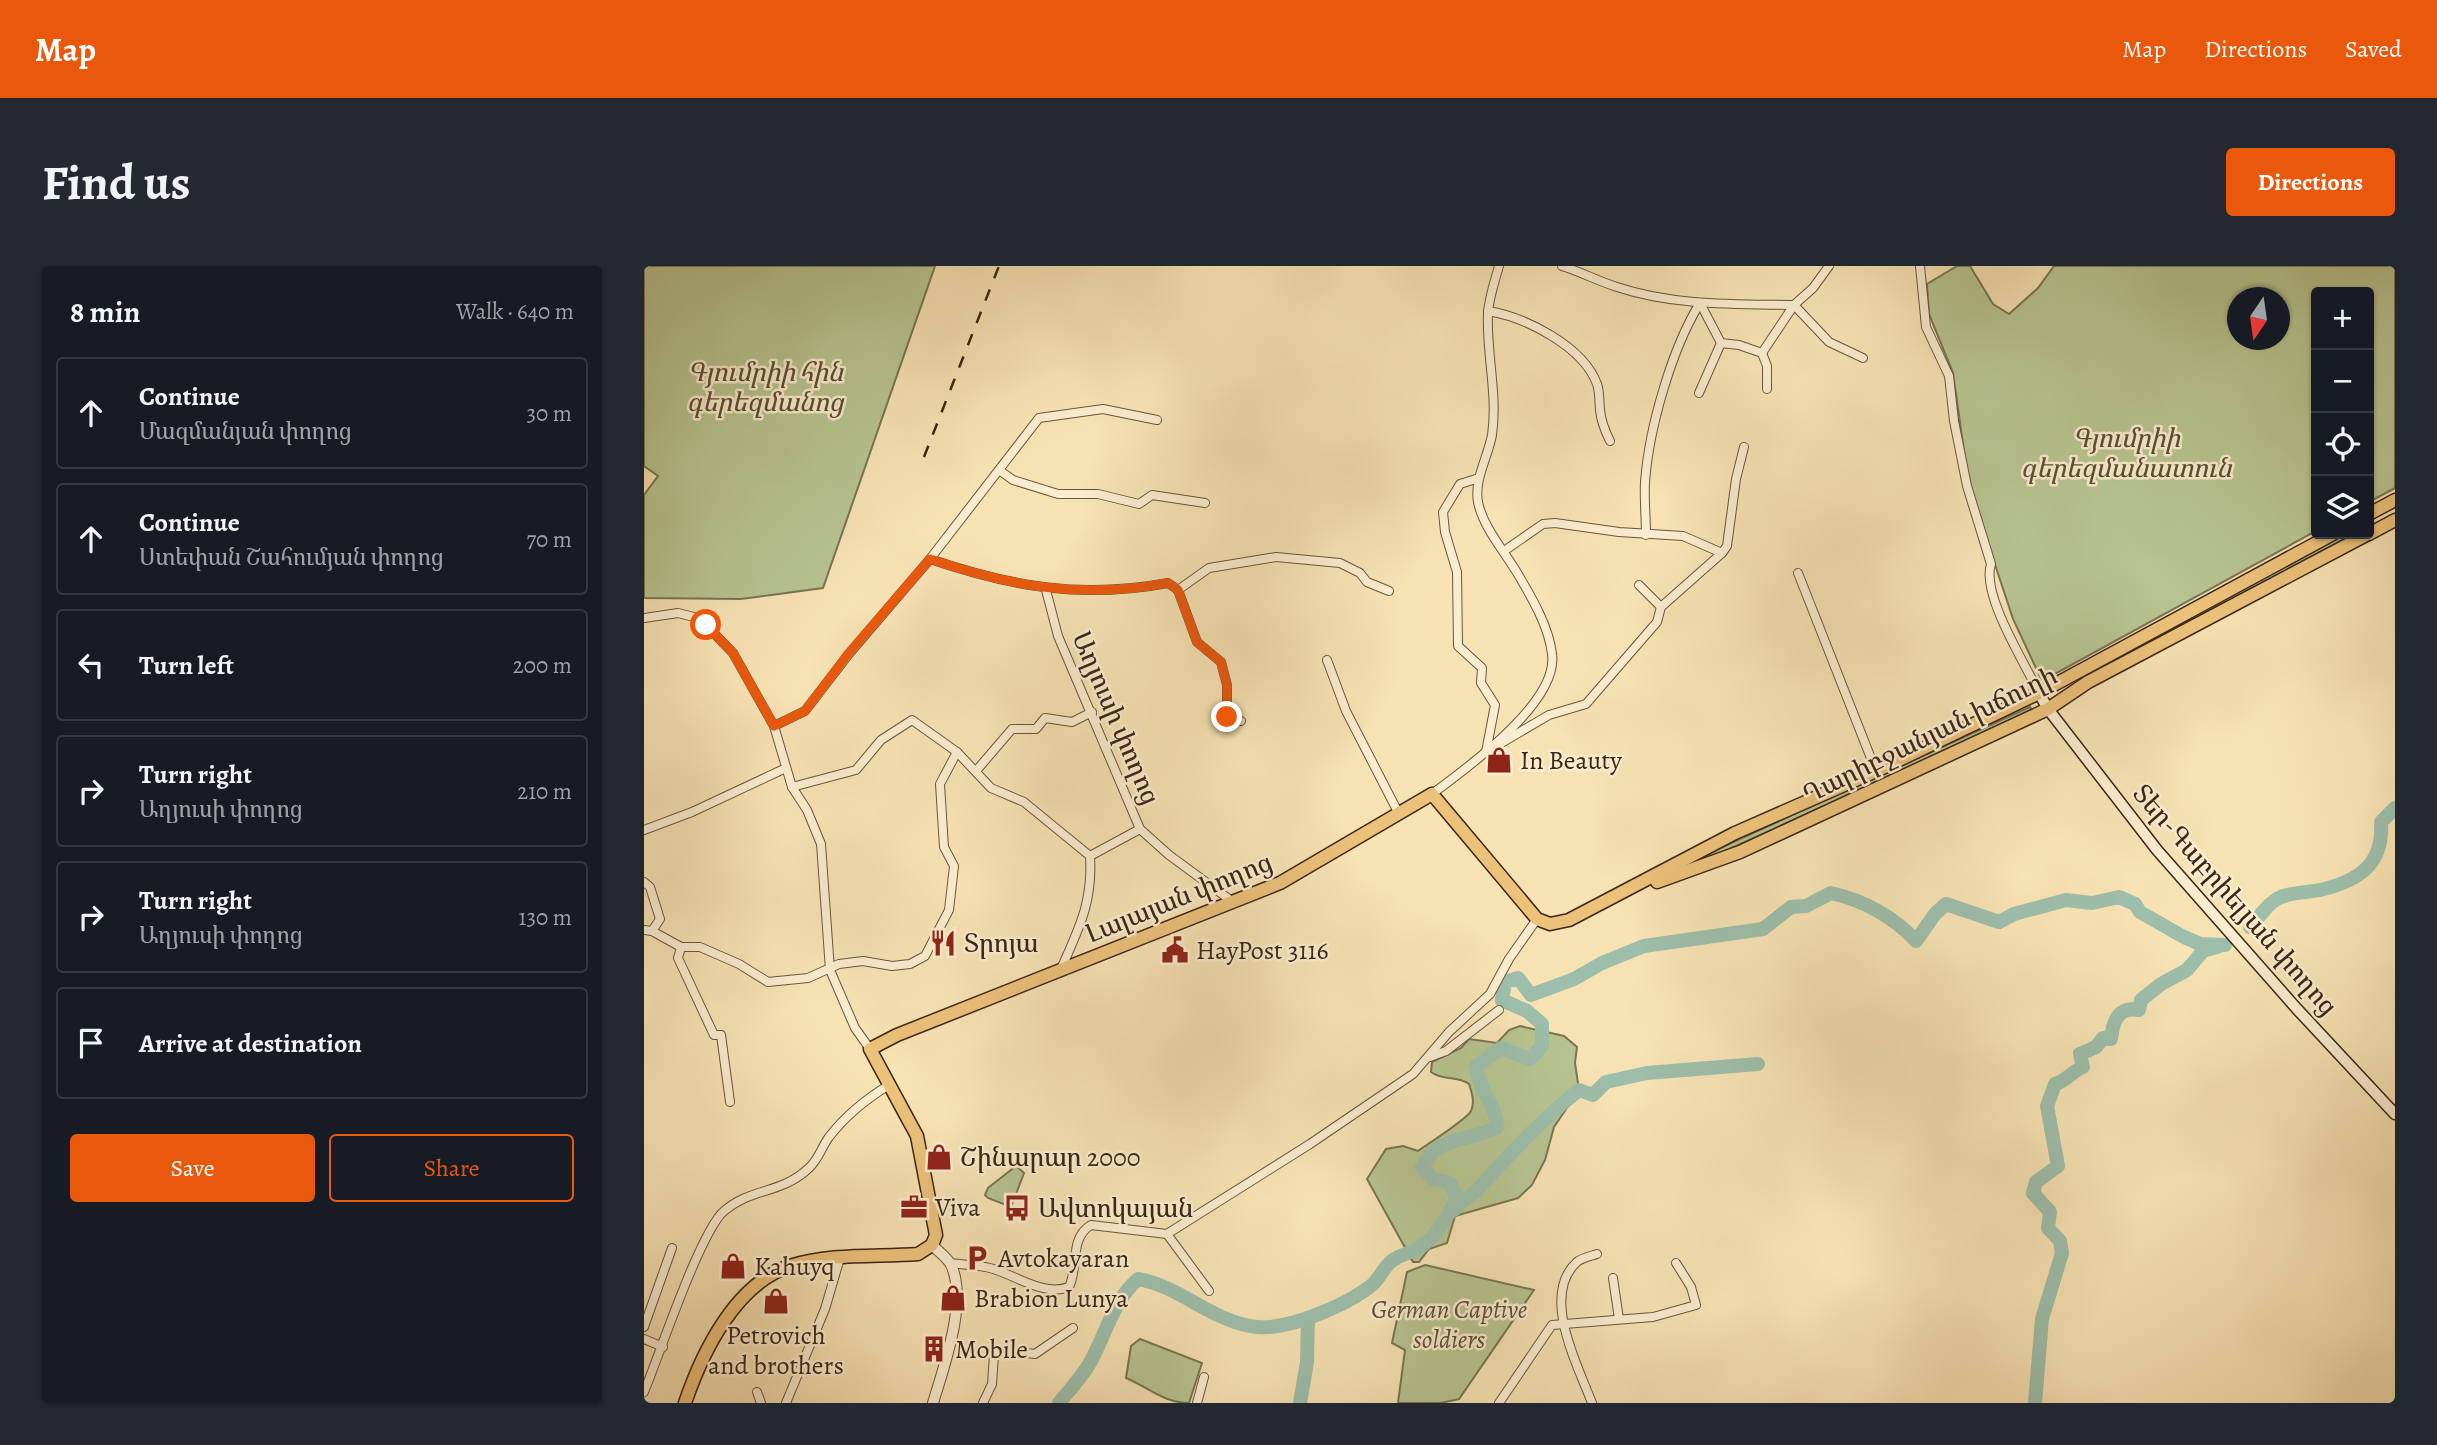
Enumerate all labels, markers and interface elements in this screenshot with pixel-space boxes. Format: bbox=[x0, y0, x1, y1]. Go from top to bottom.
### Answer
text: Map bbox=[35, 27, 96, 72]
text: Map bbox=[2122, 33, 2166, 65]
text: Directions bbox=[2204, 33, 2307, 65]
text: Saved bbox=[2345, 33, 2402, 65]
button: Directions bbox=[2226, 148, 2395, 216]
text: Find us bbox=[42, 149, 190, 216]
north arrow bbox=[2227, 287, 2290, 350]
map controls bbox=[2311, 287, 2374, 539]
button: + bbox=[2311, 287, 2374, 350]
text: 8 min bbox=[70, 292, 140, 332]
text: Walk · 640 m bbox=[456, 296, 574, 327]
button: − bbox=[2311, 350, 2374, 413]
park label: Գյումրիի հին գերեզմանոց bbox=[687, 355, 845, 420]
text: Continue bbox=[139, 379, 240, 414]
icon: ahead bbox=[72, 394, 110, 432]
text: 30 m bbox=[526, 398, 572, 429]
button: locate bbox=[2311, 413, 2374, 476]
text: Մազմանյան փողոց bbox=[139, 416, 352, 447]
park label: Գյումրիի գերեզմանատուն bbox=[2021, 421, 2232, 486]
button: layers bbox=[2311, 476, 2374, 539]
text: Continue bbox=[139, 505, 240, 540]
icon: ahead bbox=[72, 520, 110, 558]
text: 70 m bbox=[526, 524, 572, 555]
text: Ստեփան Շահումյան փողոց bbox=[139, 542, 444, 573]
route start bbox=[690, 609, 721, 640]
street label: Աղյուսի փողոց bbox=[1064, 626, 1168, 810]
icon: left bbox=[72, 646, 110, 684]
text: Turn left bbox=[139, 648, 234, 683]
text: 200 m bbox=[513, 650, 572, 681]
street label: Ղարիբջանյան խճուղի bbox=[1797, 658, 2063, 812]
route end bbox=[1211, 701, 1242, 732]
place label: In Beauty bbox=[1520, 743, 1622, 778]
shop icon: In Beauty bbox=[1484, 745, 1514, 775]
text: Turn right bbox=[139, 757, 252, 792]
icon: right bbox=[72, 772, 110, 810]
text: 210 m bbox=[517, 776, 572, 807]
street label: Տեր-Գաբրիելյան փողոց bbox=[2125, 777, 2345, 1023]
text: Աղյուսի փողոց bbox=[139, 794, 303, 825]
street label: Լալայան փողոց bbox=[1081, 845, 1277, 951]
text: Turn right bbox=[139, 883, 252, 918]
icon: right bbox=[72, 898, 110, 936]
text: 130 m bbox=[519, 902, 572, 933]
text: Աղյուսի փողոց bbox=[139, 920, 303, 951]
place label: Տրոյա bbox=[964, 926, 1038, 961]
restaurant icon: Տրոյա bbox=[928, 928, 958, 958]
place label: HayPost 3116 bbox=[1196, 933, 1328, 968]
public building icon: HayPost 3116 bbox=[1160, 935, 1190, 965]
icon: arrive bbox=[72, 1024, 110, 1062]
text: Arrive at destination bbox=[139, 1026, 362, 1061]
button: Save bbox=[70, 1134, 315, 1202]
button: Share bbox=[329, 1134, 574, 1202]
place label: Շինարար 2000 bbox=[960, 1140, 1141, 1175]
shop icon: Շինարար 2000 bbox=[924, 1142, 954, 1172]
place label: Viva bbox=[934, 1190, 980, 1225]
place label: Ավտոկայան bbox=[1038, 1191, 1193, 1226]
office icon: Viva bbox=[899, 1192, 929, 1222]
bus stop icon: Ավտոկայան bbox=[1002, 1193, 1032, 1223]
place label: Avtokayaran bbox=[997, 1241, 1129, 1276]
parking icon: Avtokayaran bbox=[962, 1243, 992, 1273]
place label: Kahuyq bbox=[754, 1249, 835, 1284]
shop icon: Kahuyq bbox=[718, 1251, 748, 1281]
place label: Brabion Lunya bbox=[974, 1281, 1128, 1316]
shop icon: Brabion Lunya bbox=[938, 1283, 968, 1313]
shop icon: Petrovich and brothers bbox=[761, 1286, 791, 1316]
park label: German Captive soldiers bbox=[1371, 1292, 1527, 1357]
place label: Petrovich and brothers bbox=[708, 1318, 844, 1383]
place label: Mobile bbox=[955, 1332, 1028, 1367]
building icon: Mobile bbox=[919, 1334, 949, 1364]

